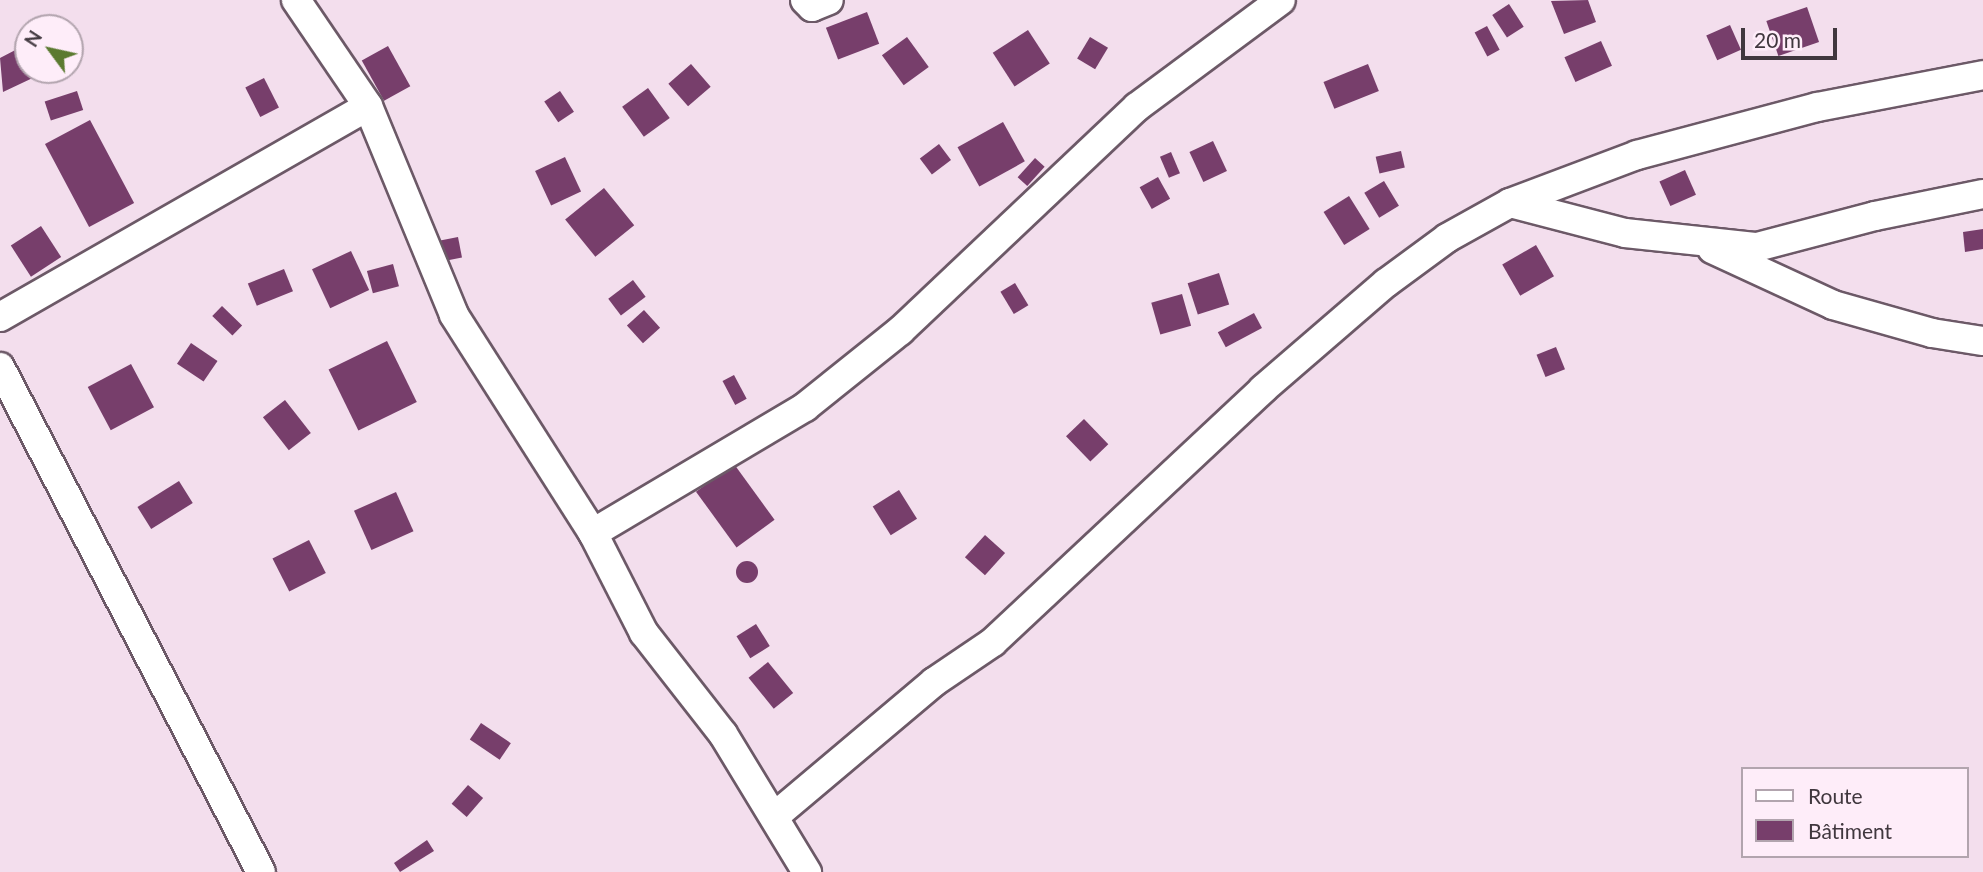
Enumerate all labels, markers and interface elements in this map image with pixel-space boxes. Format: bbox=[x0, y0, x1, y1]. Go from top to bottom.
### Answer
north arrow bbox=[14, 14, 84, 84]
scale bar bbox=[1745, 14, 1841, 58]
text: N bbox=[19, 26, 46, 51]
text: 20 m bbox=[1754, 27, 1801, 52]
legend bbox=[1742, 767, 1969, 858]
text: Route bbox=[1808, 783, 1863, 808]
text: Bâtiment bbox=[1808, 818, 1892, 843]

